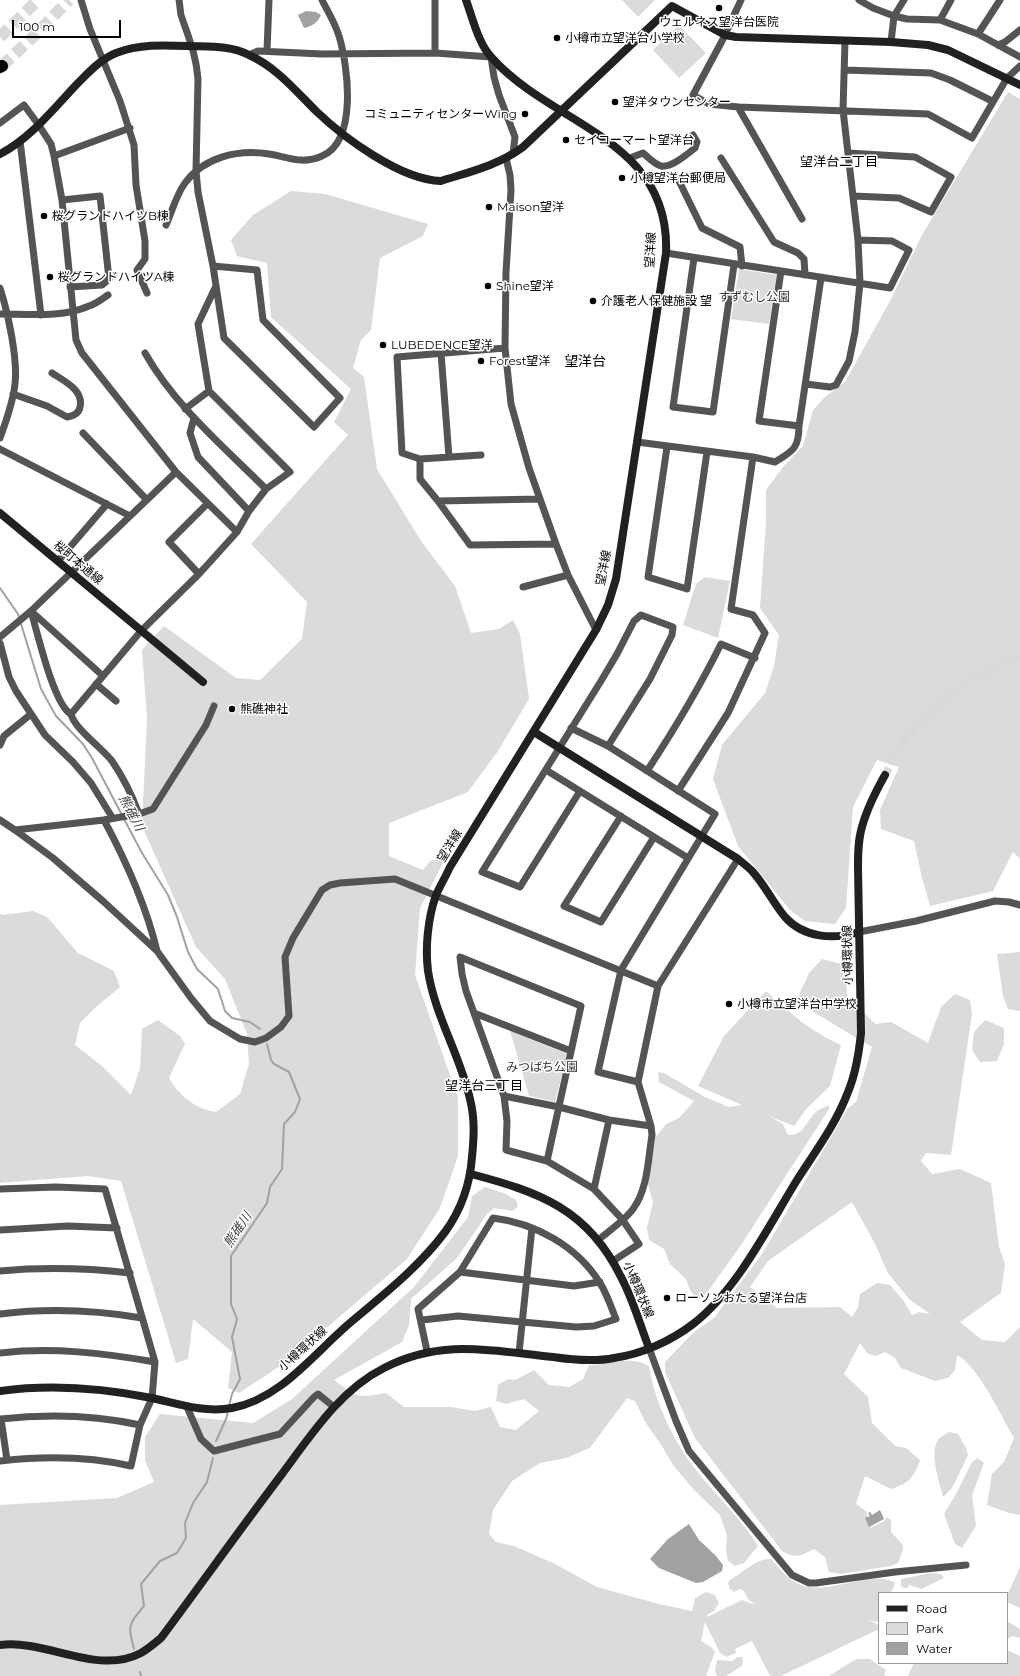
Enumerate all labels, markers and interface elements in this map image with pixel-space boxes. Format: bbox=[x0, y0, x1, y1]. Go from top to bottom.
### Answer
marker: ウェルネス望洋台医院 bbox=[714, 3, 724, 13]
scale bar bbox=[14, 12, 123, 38]
place label: ウェルネス望洋台医院 bbox=[659, 15, 779, 29]
text: 100 m bbox=[19, 19, 55, 34]
place label: 小樽市立望洋台小学校 bbox=[565, 31, 685, 45]
marker: 小樽市立望洋台小学校 bbox=[552, 33, 562, 43]
place label: 望洋タウンセンター bbox=[623, 95, 731, 109]
marker: 望洋タウンセンター bbox=[610, 97, 620, 107]
place label: コミュニティセンターWing bbox=[364, 107, 517, 121]
marker: コミュニティセンターWing bbox=[520, 109, 530, 119]
place label: セイコーマート望洋台 bbox=[574, 133, 694, 147]
marker: セイコーマート望洋台 bbox=[561, 135, 571, 145]
district label: 望洋台二丁目 bbox=[800, 154, 878, 170]
place label: 小樽望洋台郵便局 bbox=[630, 171, 726, 185]
marker: 小樽望洋台郵便局 bbox=[617, 173, 627, 183]
place label: Maison望洋 bbox=[497, 200, 564, 214]
marker: Maison望洋 bbox=[484, 202, 494, 212]
place label: 桜グランドハイツB棟 bbox=[52, 209, 169, 223]
marker: 桜グランドハイツB棟 bbox=[39, 211, 49, 221]
street label: 望洋線 bbox=[643, 232, 659, 268]
place label: 桜グランドハイツA棟 bbox=[58, 270, 175, 284]
marker: 桜グランドハイツA棟 bbox=[45, 272, 55, 282]
place label: Shine望洋 bbox=[496, 279, 554, 293]
marker: Shine望洋 bbox=[483, 281, 493, 291]
park label: すずむし公園 bbox=[718, 290, 790, 304]
place label: 介護老人保健施設 望 bbox=[601, 294, 712, 308]
marker: 介護老人保健施設 望 bbox=[588, 296, 598, 306]
place label: LUBEDENCE望洋 bbox=[391, 338, 493, 352]
marker: LUBEDENCE望洋 bbox=[378, 340, 388, 350]
place label: Forest望洋 bbox=[489, 354, 551, 368]
district label: 望洋台 bbox=[564, 354, 606, 370]
marker: Forest望洋 bbox=[476, 356, 486, 366]
street label: 桜町本通線 bbox=[50, 538, 106, 588]
street label: 望洋線 bbox=[593, 549, 615, 587]
place label: 熊礁神社 bbox=[240, 702, 288, 716]
marker: 熊礁神社 bbox=[227, 704, 237, 714]
water label: 熊碓川 bbox=[115, 792, 147, 834]
street label: 望洋線 bbox=[435, 827, 465, 865]
street label: 小樽環状線 bbox=[840, 925, 856, 985]
place label: 小樽市立望洋台中学校 bbox=[737, 997, 857, 1011]
marker: 小樽市立望洋台中学校 bbox=[724, 999, 734, 1009]
park label: みつばち公園 bbox=[506, 1060, 578, 1074]
district label: 望洋台三丁目 bbox=[445, 1078, 523, 1094]
water label: 熊碓川 bbox=[221, 1209, 255, 1251]
street label: 小樽環状線 bbox=[620, 1260, 656, 1320]
place label: ローソンおたる望洋台店 bbox=[675, 1291, 807, 1305]
marker: ローソンおたる望洋台店 bbox=[662, 1293, 672, 1303]
street label: 小樽環状線 bbox=[276, 1324, 330, 1374]
legend bbox=[878, 1592, 1008, 1664]
text: Road bbox=[916, 1601, 947, 1616]
text: Park bbox=[916, 1621, 943, 1636]
text: Water bbox=[916, 1641, 952, 1656]

